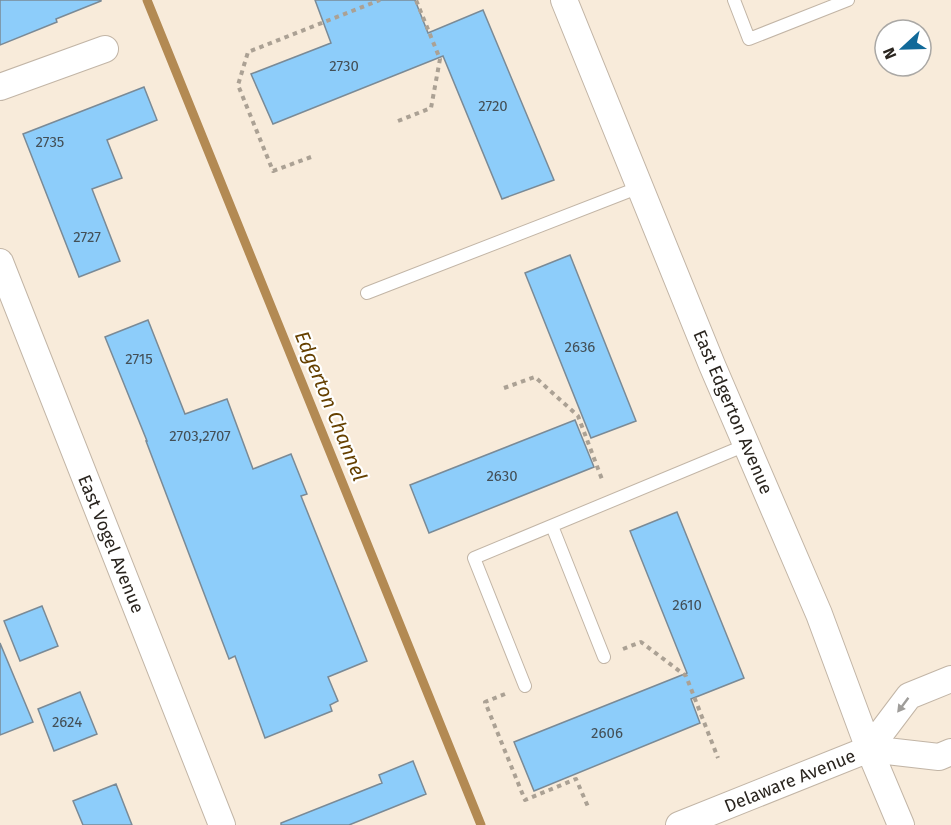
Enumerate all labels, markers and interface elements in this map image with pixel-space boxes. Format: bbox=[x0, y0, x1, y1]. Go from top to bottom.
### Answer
north arrow bbox=[873, 18, 933, 78]
text: N bbox=[879, 45, 900, 62]
house number: 2730 bbox=[329, 57, 359, 75]
house number: 2720 bbox=[478, 97, 508, 115]
house number: 2735 bbox=[36, 133, 64, 151]
house number: 2727 bbox=[73, 228, 101, 246]
water label: Edgerton Channel bbox=[290, 327, 372, 485]
street label: East Edgerton Avenue bbox=[688, 327, 778, 497]
house number: 2636 bbox=[565, 338, 595, 356]
house number: 2715 bbox=[125, 350, 153, 368]
house number: 2703,2707 bbox=[169, 427, 231, 445]
house number: 2630 bbox=[486, 467, 518, 485]
street label: East Vogel Avenue bbox=[73, 472, 149, 616]
house number: 2610 bbox=[672, 596, 702, 614]
one-way arrow bbox=[896, 697, 909, 713]
house number: 2624 bbox=[52, 713, 82, 731]
house number: 2606 bbox=[591, 724, 623, 742]
street label: Delaware Avenue bbox=[721, 745, 859, 817]

